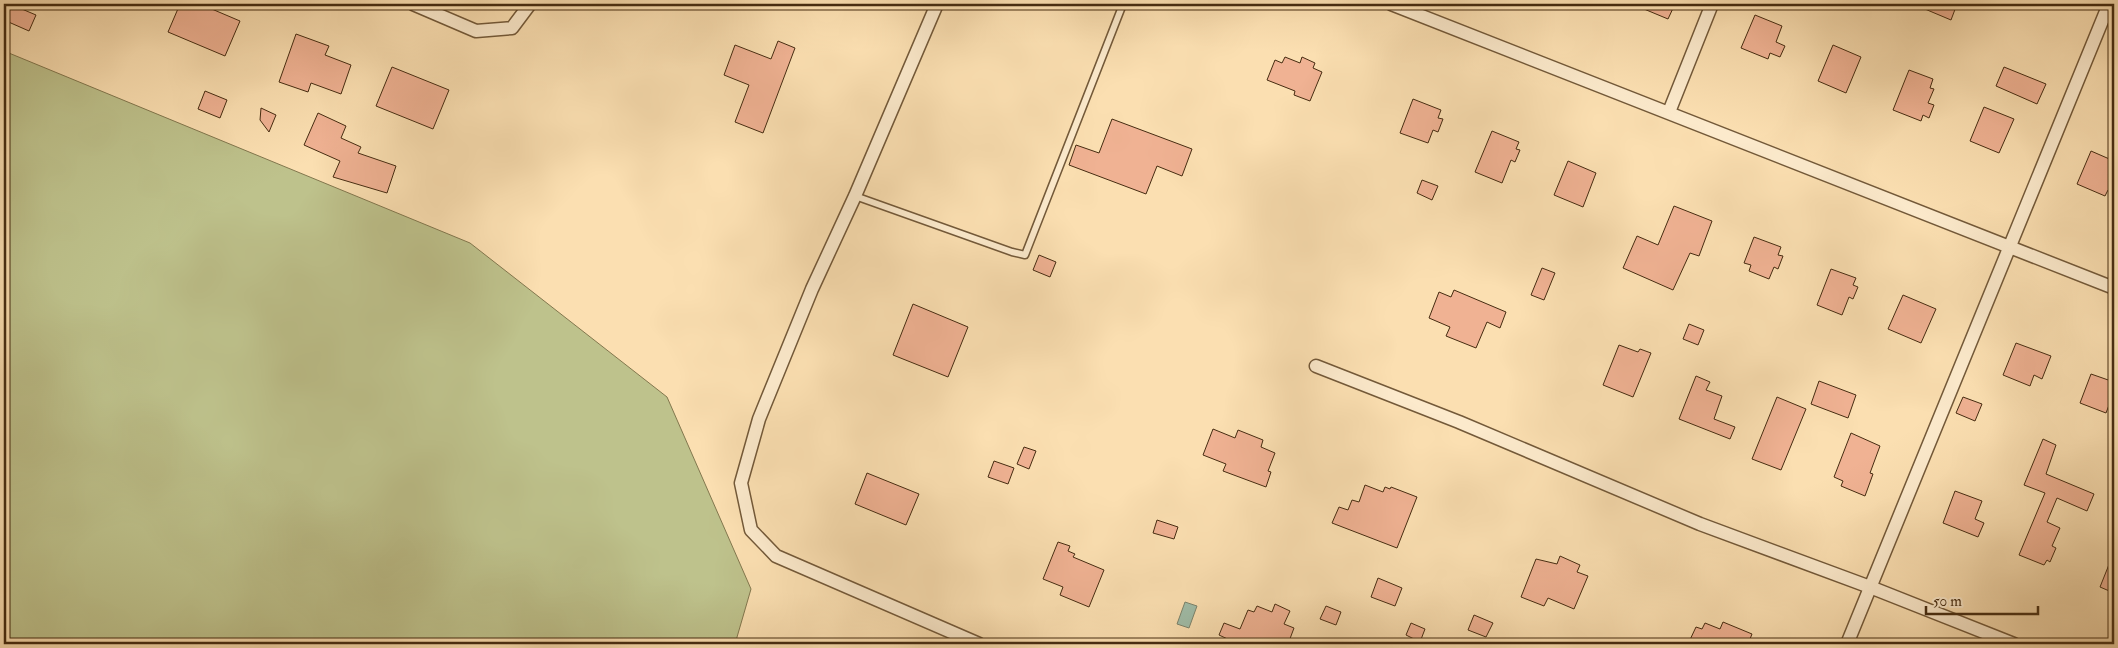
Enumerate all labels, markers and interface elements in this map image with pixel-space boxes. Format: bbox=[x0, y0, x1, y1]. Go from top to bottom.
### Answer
scale bar bbox=[1926, 583, 2038, 615]
text: 50 m bbox=[1933, 592, 1962, 611]

